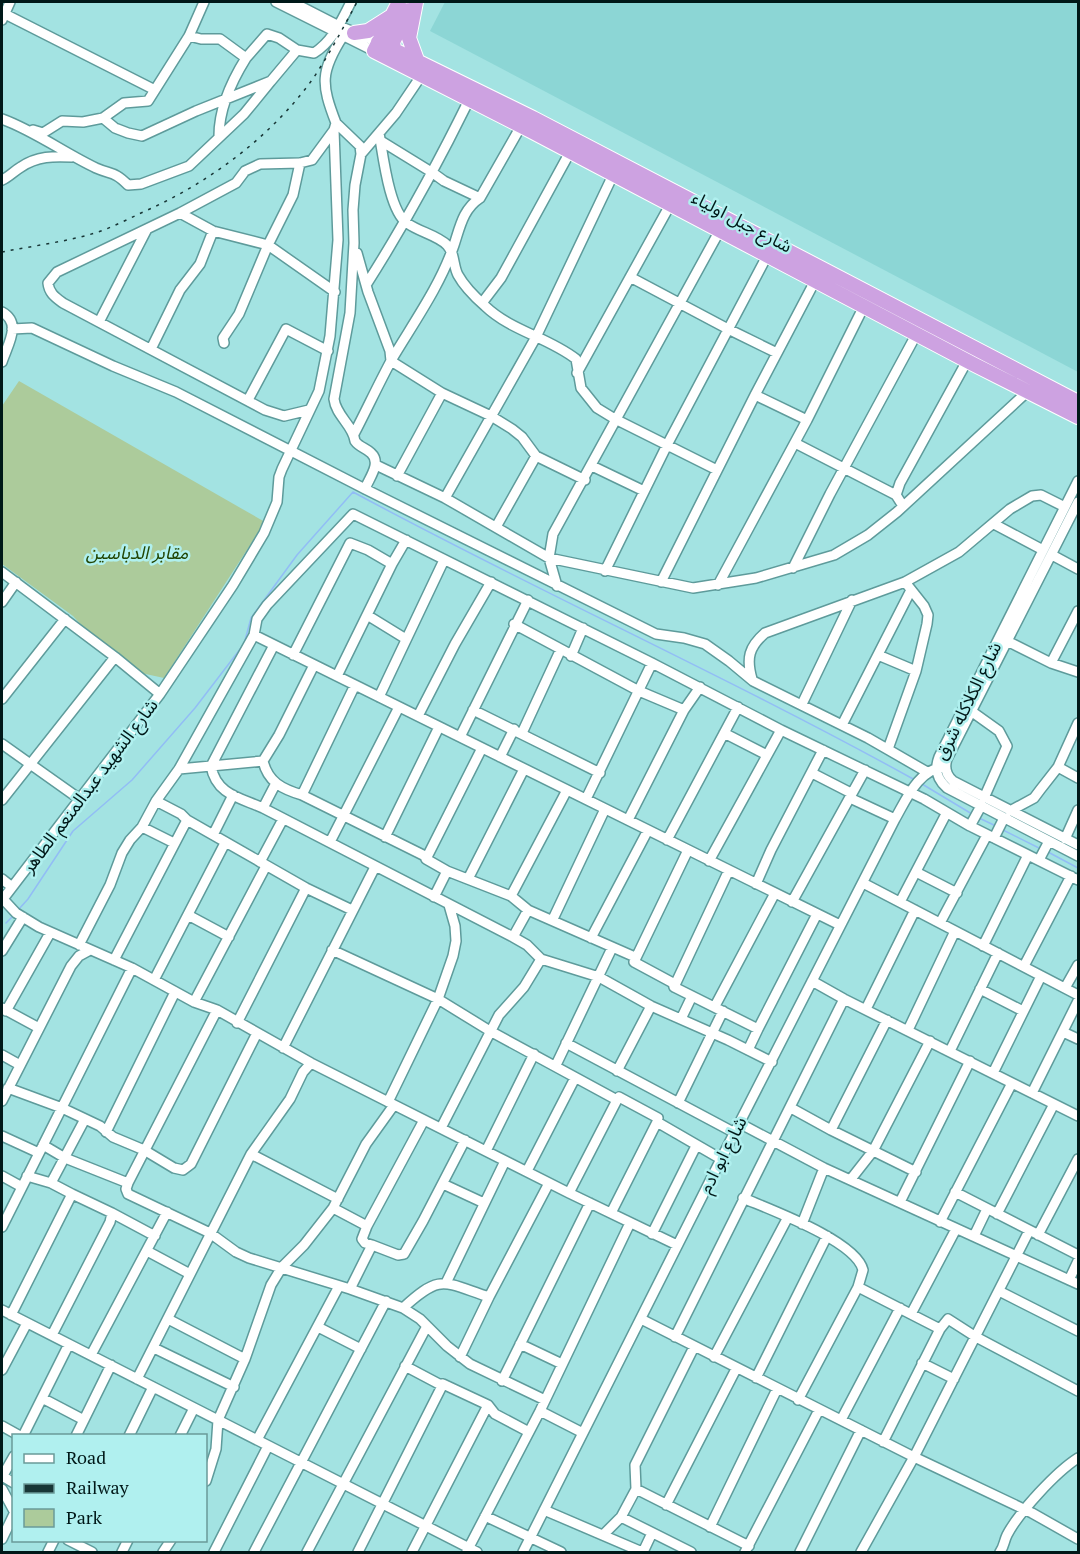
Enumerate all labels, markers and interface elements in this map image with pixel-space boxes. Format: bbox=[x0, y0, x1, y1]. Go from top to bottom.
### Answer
street label: شارع جبل اولياء bbox=[687, 185, 797, 260]
park label: مقابر الدباسين bbox=[86, 540, 189, 564]
street label: شارع الكلاكله شرق bbox=[928, 637, 1009, 765]
street label: شارع الشهيد عبدالمنعم الطاهر bbox=[15, 693, 165, 880]
street label: شارع ابو ادم bbox=[693, 1112, 754, 1198]
legend bbox=[12, 1434, 207, 1542]
text: Road bbox=[66, 1445, 106, 1469]
text: Railway bbox=[66, 1475, 130, 1499]
text: Park bbox=[66, 1505, 103, 1529]

